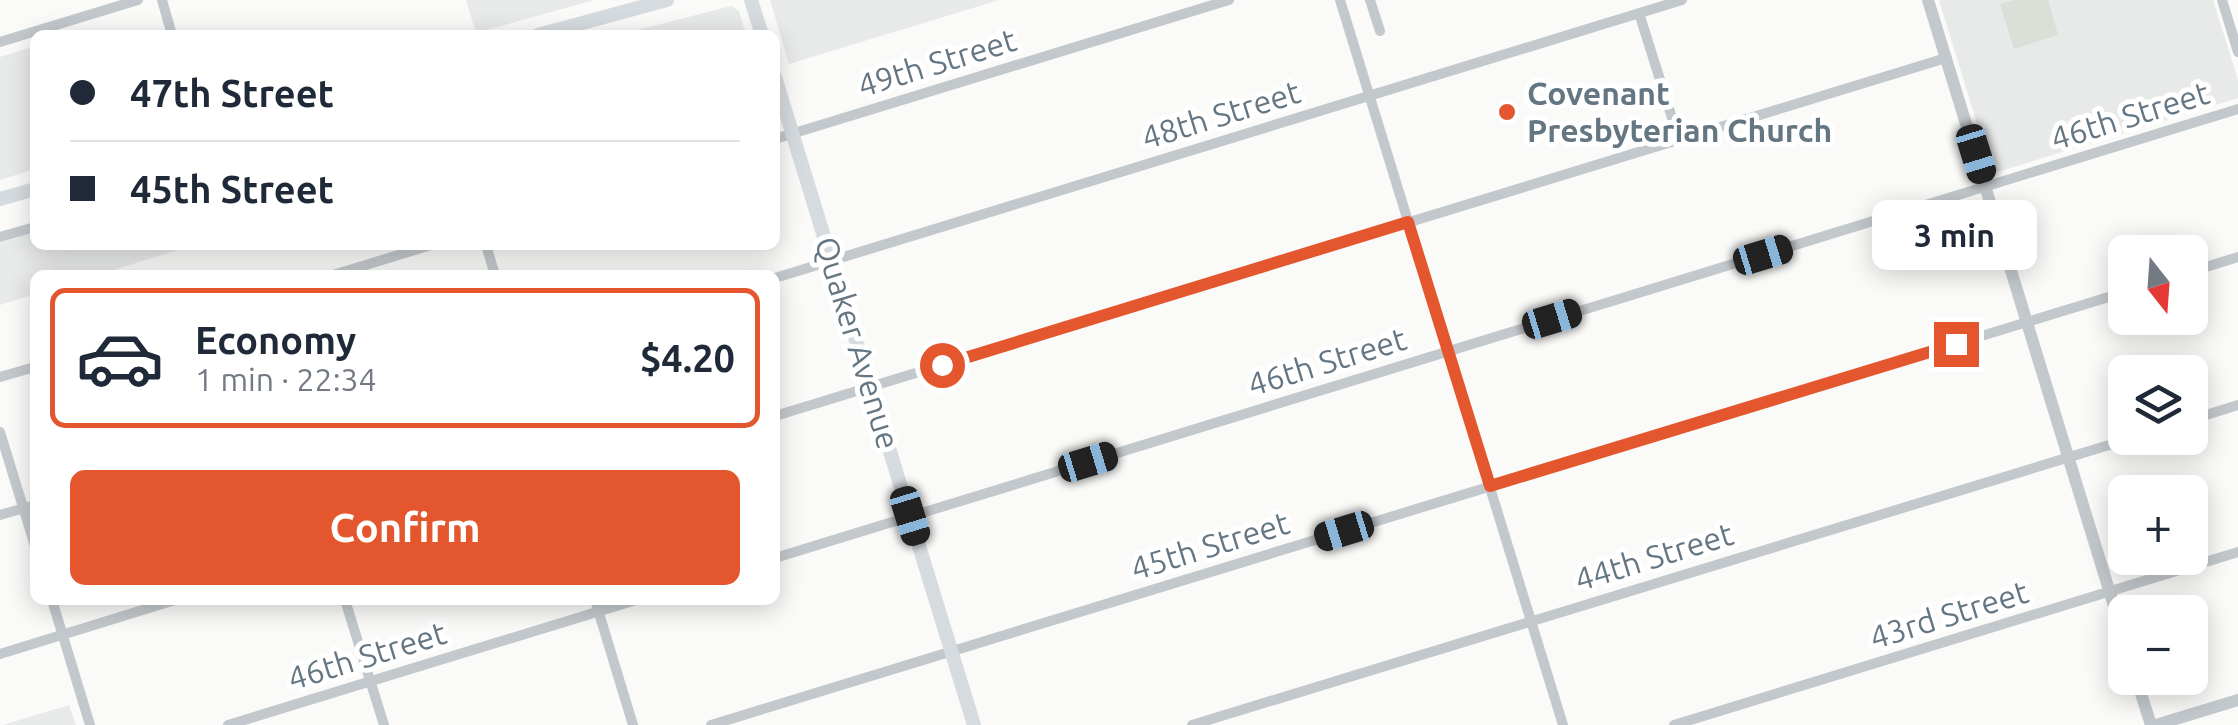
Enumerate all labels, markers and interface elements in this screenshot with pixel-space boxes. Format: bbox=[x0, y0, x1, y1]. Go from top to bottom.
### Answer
street label: 49th Street bbox=[853, 21, 1021, 103]
text: 47th Street bbox=[130, 72, 334, 114]
street label: 48th Street bbox=[1137, 73, 1305, 155]
street label: 46th Street bbox=[2046, 74, 2214, 156]
place label: Covenant Presbyterian Church bbox=[1527, 75, 1832, 148]
marker: Covenant Presbyterian Church bbox=[1496, 101, 1518, 123]
car bbox=[1953, 121, 1999, 187]
text: 45th Street bbox=[130, 168, 334, 210]
callout: 3 min bbox=[1874, 199, 2038, 269]
text: 3 min bbox=[1914, 217, 1995, 253]
street label: Quaker Avenue bbox=[809, 232, 907, 453]
car bbox=[1730, 232, 1796, 278]
north arrow bbox=[2108, 235, 2208, 335]
map controls bbox=[2108, 235, 2208, 695]
car bbox=[1519, 296, 1585, 342]
icon: car bbox=[75, 313, 165, 403]
text: Economy bbox=[195, 319, 356, 361]
street label: 46th Street bbox=[1243, 320, 1411, 402]
route end bbox=[1934, 322, 1979, 367]
text: $4.20 bbox=[640, 337, 735, 379]
route start bbox=[920, 343, 965, 388]
button: layers bbox=[2108, 355, 2208, 455]
text: 1 min · 22:34 bbox=[195, 361, 377, 397]
car bbox=[1055, 439, 1121, 485]
button: Confirm bbox=[70, 470, 740, 585]
button: + bbox=[2108, 475, 2208, 575]
car bbox=[887, 483, 933, 549]
street label: 45th Street bbox=[1126, 504, 1294, 586]
car bbox=[1311, 508, 1377, 554]
street label: 44th Street bbox=[1570, 515, 1738, 597]
street label: 43rd Street bbox=[1865, 573, 2033, 655]
button: − bbox=[2108, 595, 2208, 695]
street label: 46th Street bbox=[283, 614, 451, 696]

